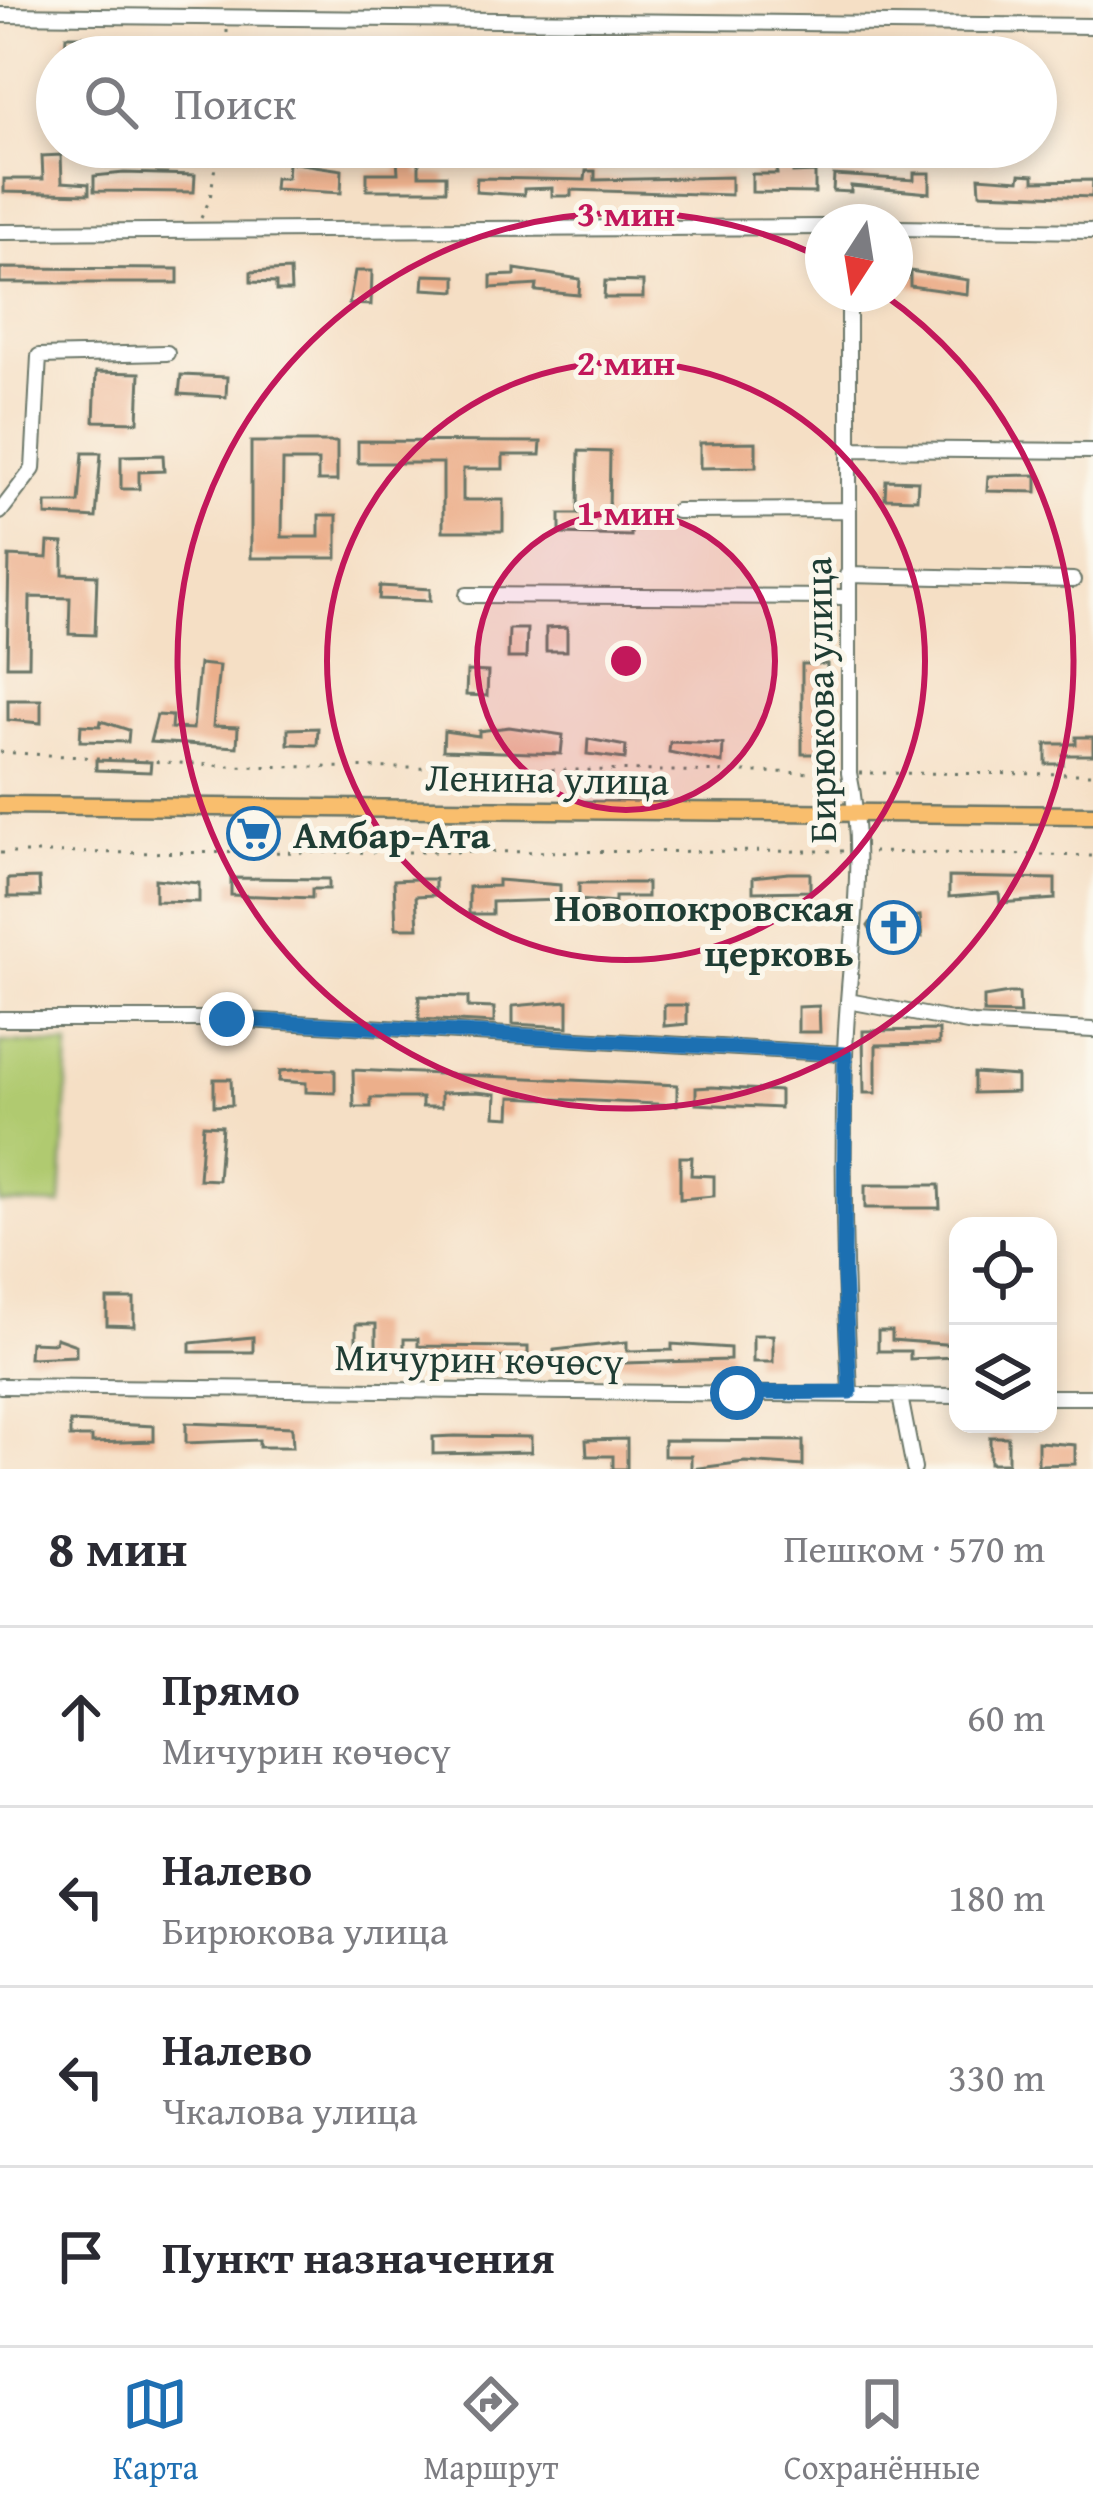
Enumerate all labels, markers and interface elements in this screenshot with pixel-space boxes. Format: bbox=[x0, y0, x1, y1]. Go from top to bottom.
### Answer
search box bbox=[36, 36, 1057, 168]
icon: search bbox=[78, 69, 144, 135]
text: Поиск bbox=[174, 70, 296, 135]
text: 3 мин bbox=[577, 186, 675, 239]
north arrow bbox=[805, 204, 913, 312]
text: 2 мин bbox=[577, 335, 675, 388]
text: 1 мин bbox=[577, 485, 675, 538]
street label: Бирюкова улица bbox=[788, 556, 850, 844]
centre of rings bbox=[605, 640, 647, 682]
street label: Ленина улица bbox=[425, 747, 670, 809]
supermarket icon: Амбар-Ата bbox=[226, 805, 282, 861]
place label: Амбар-Ата bbox=[293, 805, 491, 862]
place label: Новопокровская церковь bbox=[554, 878, 854, 980]
church icon: Новопокровская церковь bbox=[865, 900, 921, 956]
route end bbox=[200, 992, 254, 1046]
map controls bbox=[949, 1217, 1057, 1433]
button: locate bbox=[949, 1217, 1057, 1325]
button: layers bbox=[949, 1325, 1057, 1433]
street label: Мичурин көчөсү bbox=[334, 1327, 624, 1389]
route start bbox=[710, 1366, 764, 1420]
text: 8 мин bbox=[48, 1510, 187, 1585]
text: Пешком · 570 m bbox=[783, 1519, 1045, 1576]
text: Прямо bbox=[162, 1656, 300, 1721]
icon: ahead bbox=[48, 1684, 114, 1750]
text: 60 m bbox=[967, 1688, 1045, 1745]
text: Мичурин көчөсү bbox=[162, 1721, 451, 1778]
text: Налево bbox=[162, 1836, 312, 1901]
icon: left bbox=[48, 1864, 114, 1930]
text: 180 m bbox=[948, 1868, 1045, 1925]
text: Бирюкова улица bbox=[162, 1901, 448, 1958]
text: Налево bbox=[162, 2016, 312, 2081]
icon: left bbox=[48, 2044, 114, 2110]
text: 330 m bbox=[948, 2048, 1045, 2105]
text: Чкалова улица bbox=[162, 2081, 418, 2138]
icon: arrive bbox=[48, 2224, 114, 2290]
text: Пункт назначения bbox=[162, 2224, 555, 2289]
tab: Карта bbox=[113, 2371, 198, 2491]
tab: Маршрут bbox=[423, 2371, 558, 2491]
tab: Сохранённые bbox=[784, 2371, 980, 2491]

